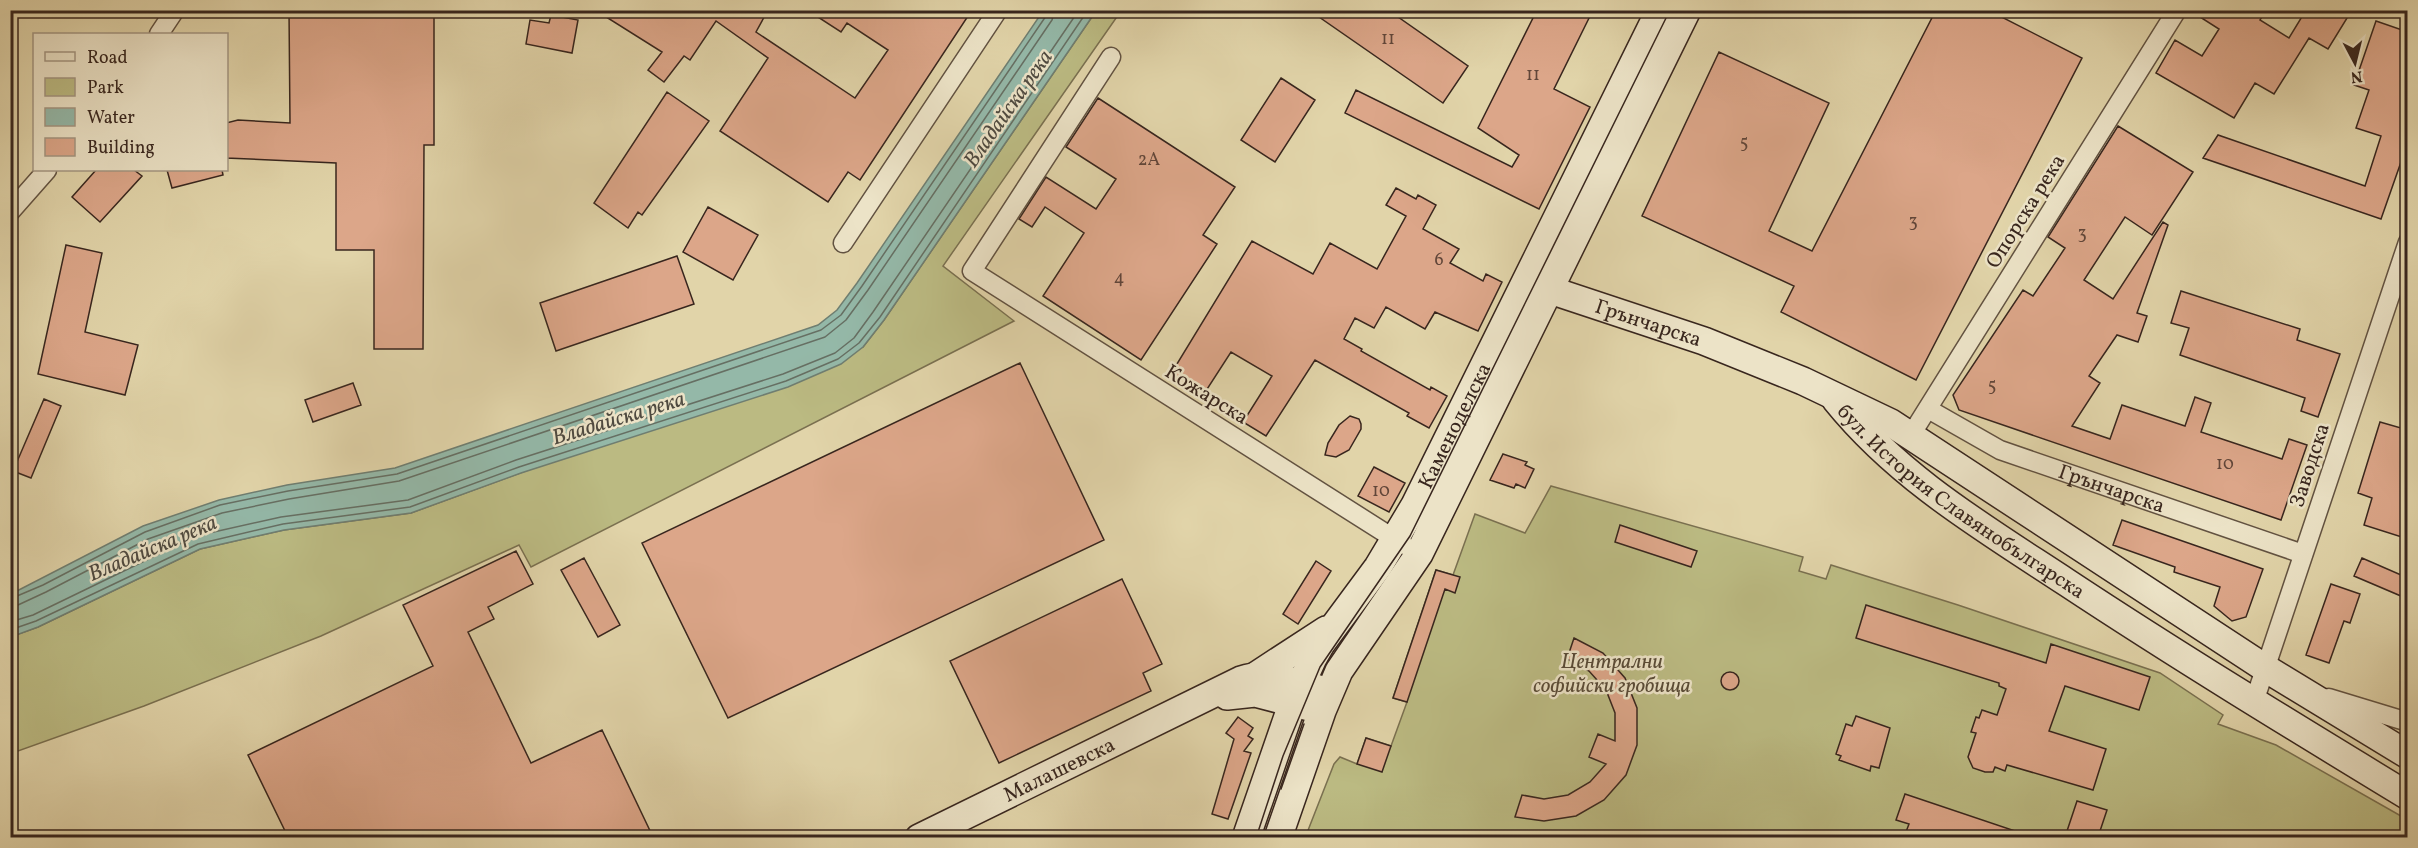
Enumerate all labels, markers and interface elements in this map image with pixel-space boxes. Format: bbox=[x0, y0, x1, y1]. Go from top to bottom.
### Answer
house number: 11 bbox=[1381, 27, 1395, 52]
legend bbox=[33, 33, 228, 171]
north arrow bbox=[2325, 33, 2385, 93]
water label: Владайска река bbox=[957, 44, 1061, 175]
text: Road bbox=[87, 46, 128, 71]
house number: 11 bbox=[1526, 63, 1540, 88]
text: N bbox=[2349, 64, 2364, 88]
text: Park bbox=[87, 76, 124, 101]
text: Water bbox=[87, 106, 135, 131]
house number: 5 bbox=[1740, 131, 1748, 156]
text: Building bbox=[87, 136, 155, 161]
house number: 2А bbox=[1138, 148, 1160, 173]
street label: Опорска река bbox=[1980, 149, 2073, 274]
house number: 3 bbox=[1908, 210, 1918, 235]
house number: 3 bbox=[2077, 222, 2087, 247]
house number: 6 bbox=[1434, 248, 1444, 273]
house number: 4 bbox=[1114, 266, 1124, 291]
street label: Грънчарска bbox=[1591, 293, 1705, 355]
street label: Кожарска bbox=[1159, 358, 1254, 432]
street label: Каменоделска bbox=[1412, 358, 1499, 494]
house number: 5 bbox=[1988, 374, 1996, 399]
water label: Владайска река bbox=[548, 384, 689, 454]
street label: бул. История Славянобългарска bbox=[1830, 398, 2090, 607]
street label: Заводска bbox=[2283, 420, 2338, 511]
house number: 10 bbox=[2216, 452, 2234, 477]
street label: Грънчарска bbox=[2054, 458, 2168, 521]
house number: 10 bbox=[1372, 479, 1390, 504]
water label: Владайска река bbox=[84, 508, 222, 590]
park label: Централни софийски гробища bbox=[1533, 648, 1691, 701]
street label: Малашевска bbox=[999, 731, 1120, 810]

